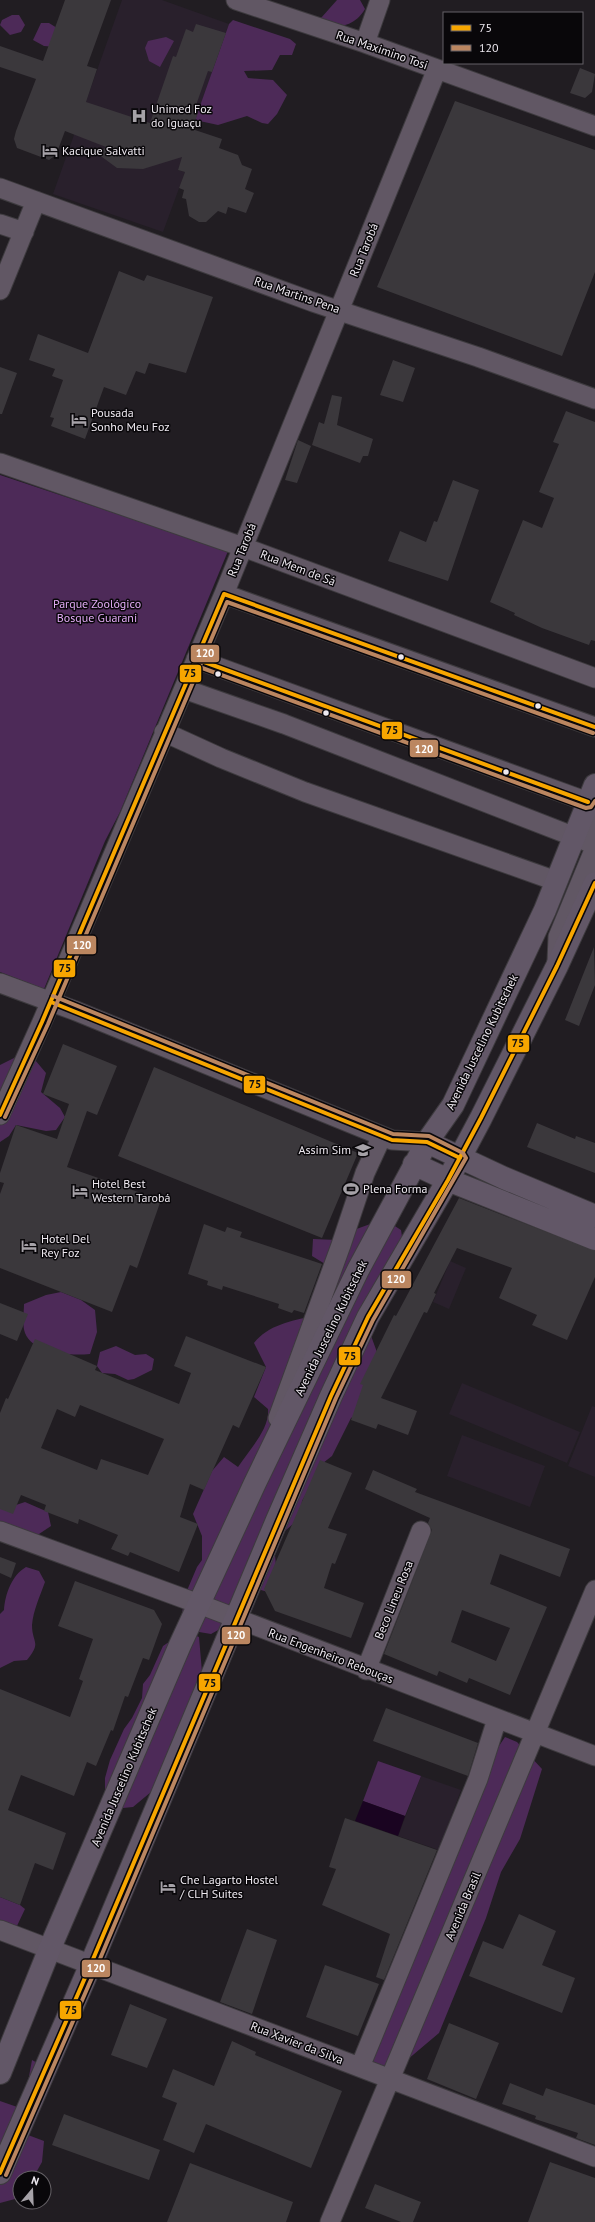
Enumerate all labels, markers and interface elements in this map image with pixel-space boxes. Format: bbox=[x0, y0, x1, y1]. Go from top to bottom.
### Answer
legend bbox=[443, 12, 583, 64]
text: 75 bbox=[479, 20, 492, 35]
street label: Rua Maximino Tosi bbox=[334, 27, 430, 72]
text: 120 bbox=[479, 40, 499, 55]
place label: Unimed Foz do Iguaçu bbox=[151, 101, 212, 130]
hospital icon: Unimed Foz do Iguaçu bbox=[130, 107, 148, 125]
hotel icon: Kacique Salvatti bbox=[41, 142, 59, 160]
place label: Kacique Salvatti bbox=[62, 143, 145, 158]
street label: Rua Tarobá bbox=[346, 221, 381, 279]
street label: Rua Martins Pena bbox=[252, 273, 342, 316]
place label: Pousada Sonho Meu Foz bbox=[91, 405, 170, 434]
hotel icon: Pousada Sonho Meu Foz bbox=[70, 411, 88, 429]
street label: Rua Tarobá bbox=[224, 521, 259, 579]
street label: Rua Mem de Sá bbox=[258, 546, 338, 589]
park label: Parque Zoológico Bosque Guarani bbox=[53, 596, 141, 625]
line badge: 120 bbox=[190, 644, 220, 663]
text: 120 bbox=[196, 646, 214, 660]
unlabelled marker bbox=[396, 652, 406, 662]
line badge: 75 bbox=[179, 664, 202, 683]
text: 75 bbox=[184, 666, 196, 680]
unlabelled marker bbox=[213, 669, 223, 679]
unlabelled marker bbox=[533, 701, 543, 711]
unlabelled marker bbox=[321, 708, 331, 718]
line badge: 75 bbox=[381, 721, 403, 740]
text: 75 bbox=[386, 723, 398, 737]
line badge: 120 bbox=[409, 739, 439, 758]
text: 120 bbox=[415, 742, 433, 756]
unlabelled marker bbox=[501, 767, 511, 777]
line badge: 120 bbox=[66, 935, 97, 955]
text: 120 bbox=[73, 938, 91, 952]
line badge: 75 bbox=[53, 959, 76, 978]
text: 75 bbox=[59, 961, 71, 975]
street label: Avenida Juscelino Kubitschek bbox=[442, 971, 521, 1112]
line badge: 75 bbox=[507, 1034, 530, 1053]
text: 75 bbox=[512, 1036, 524, 1050]
line badge: 75 bbox=[243, 1075, 266, 1094]
text: 75 bbox=[249, 1077, 261, 1091]
school or university icon: Assim Sim bbox=[354, 1141, 372, 1159]
place label: Assim Sim bbox=[298, 1142, 351, 1157]
place label: Hotel Best Western Tarobá bbox=[92, 1176, 170, 1205]
sports icon: Plena Forma bbox=[342, 1180, 360, 1198]
place label: Plena Forma bbox=[363, 1181, 427, 1196]
hotel icon: Hotel Best Western Tarobá bbox=[71, 1182, 89, 1200]
place label: Hotel Del Rey Foz bbox=[41, 1231, 90, 1260]
hotel icon: Hotel Del Rey Foz bbox=[20, 1237, 38, 1255]
street label: Avenida Juscelino Kubitschek bbox=[291, 1257, 370, 1398]
line badge: 120 bbox=[381, 1270, 412, 1289]
text: 120 bbox=[387, 1272, 405, 1286]
line badge: 75 bbox=[338, 1346, 361, 1366]
text: 75 bbox=[344, 1349, 356, 1363]
street label: Beco Lineu Rosa bbox=[371, 1558, 416, 1641]
street label: Rua Engenheiro Rebouças bbox=[267, 1625, 396, 1686]
line badge: 120 bbox=[221, 1626, 251, 1645]
text: 120 bbox=[227, 1628, 245, 1642]
line badge: 75 bbox=[198, 1673, 221, 1692]
text: 75 bbox=[204, 1676, 216, 1690]
street label: Avenida Juscelino Kubitschek bbox=[88, 1705, 160, 1848]
street label: Avenida Brasil bbox=[441, 1869, 484, 1942]
place label: Che Lagarto Hostel / CLH Suites bbox=[179, 1872, 279, 1901]
hotel icon: Che Lagarto Hostel / CLH Suites bbox=[159, 1878, 177, 1896]
line badge: 120 bbox=[81, 1959, 111, 1978]
text: 120 bbox=[87, 1961, 105, 1975]
line badge: 75 bbox=[59, 2000, 82, 2020]
text: 75 bbox=[65, 2003, 77, 2017]
street label: Rua Xavier da Silva bbox=[249, 2018, 346, 2067]
north arrow bbox=[12, 2170, 52, 2210]
text: N bbox=[30, 2173, 41, 2188]

